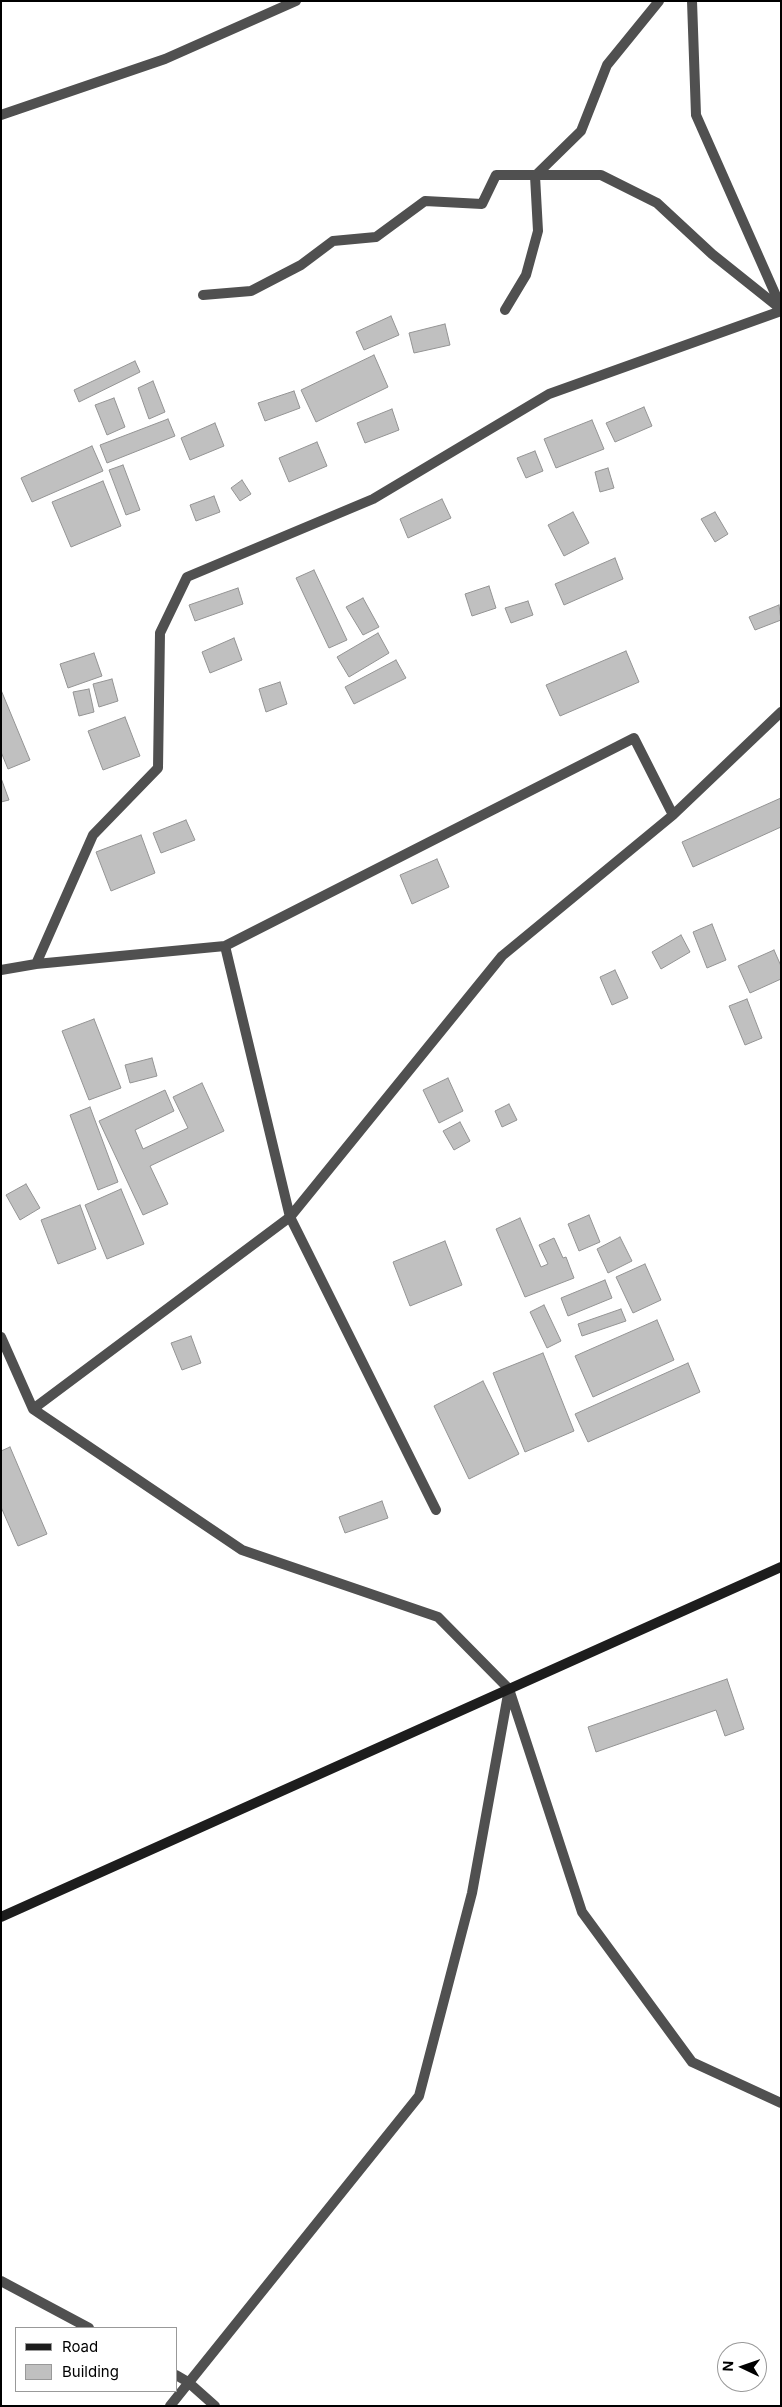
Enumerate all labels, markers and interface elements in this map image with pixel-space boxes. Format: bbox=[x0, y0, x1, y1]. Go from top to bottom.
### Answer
legend bbox=[15, 2327, 178, 2392]
text: Road bbox=[62, 2337, 98, 2356]
north arrow bbox=[717, 2342, 767, 2392]
text: N bbox=[719, 2360, 736, 2372]
text: Building bbox=[62, 2362, 119, 2381]

